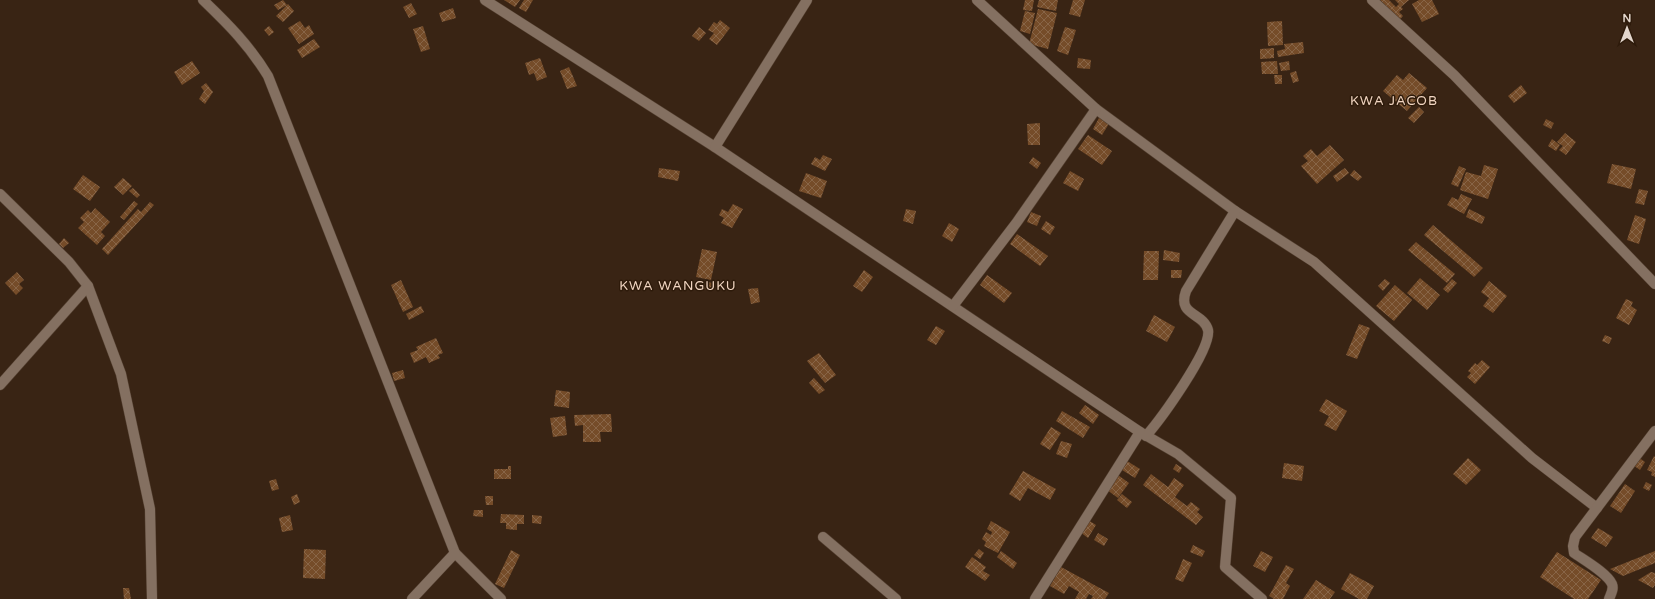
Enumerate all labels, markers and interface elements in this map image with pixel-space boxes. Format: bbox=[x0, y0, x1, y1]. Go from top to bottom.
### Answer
north arrow bbox=[1607, 8, 1647, 48]
text: N bbox=[1623, 12, 1631, 25]
district label: KWA JACOB bbox=[1350, 93, 1438, 109]
district label: KWA WANGUKU bbox=[619, 278, 737, 294]

